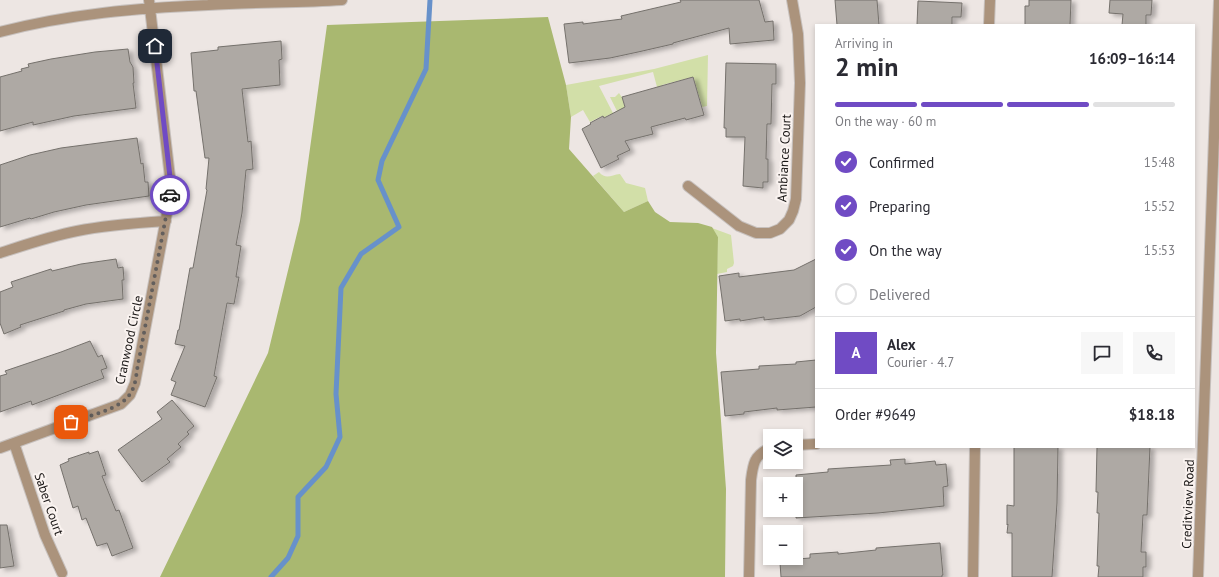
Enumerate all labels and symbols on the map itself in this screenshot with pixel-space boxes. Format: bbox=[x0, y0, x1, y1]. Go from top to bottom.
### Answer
pin bbox=[138, 29, 172, 63]
street label: Ambiance Court bbox=[773, 113, 795, 202]
courier bbox=[150, 175, 190, 215]
street label: Cranwood Circle bbox=[111, 294, 147, 386]
pin bbox=[54, 405, 88, 439]
street label: Creditview Road bbox=[1178, 459, 1198, 549]
street label: Saber Court bbox=[30, 470, 68, 538]

